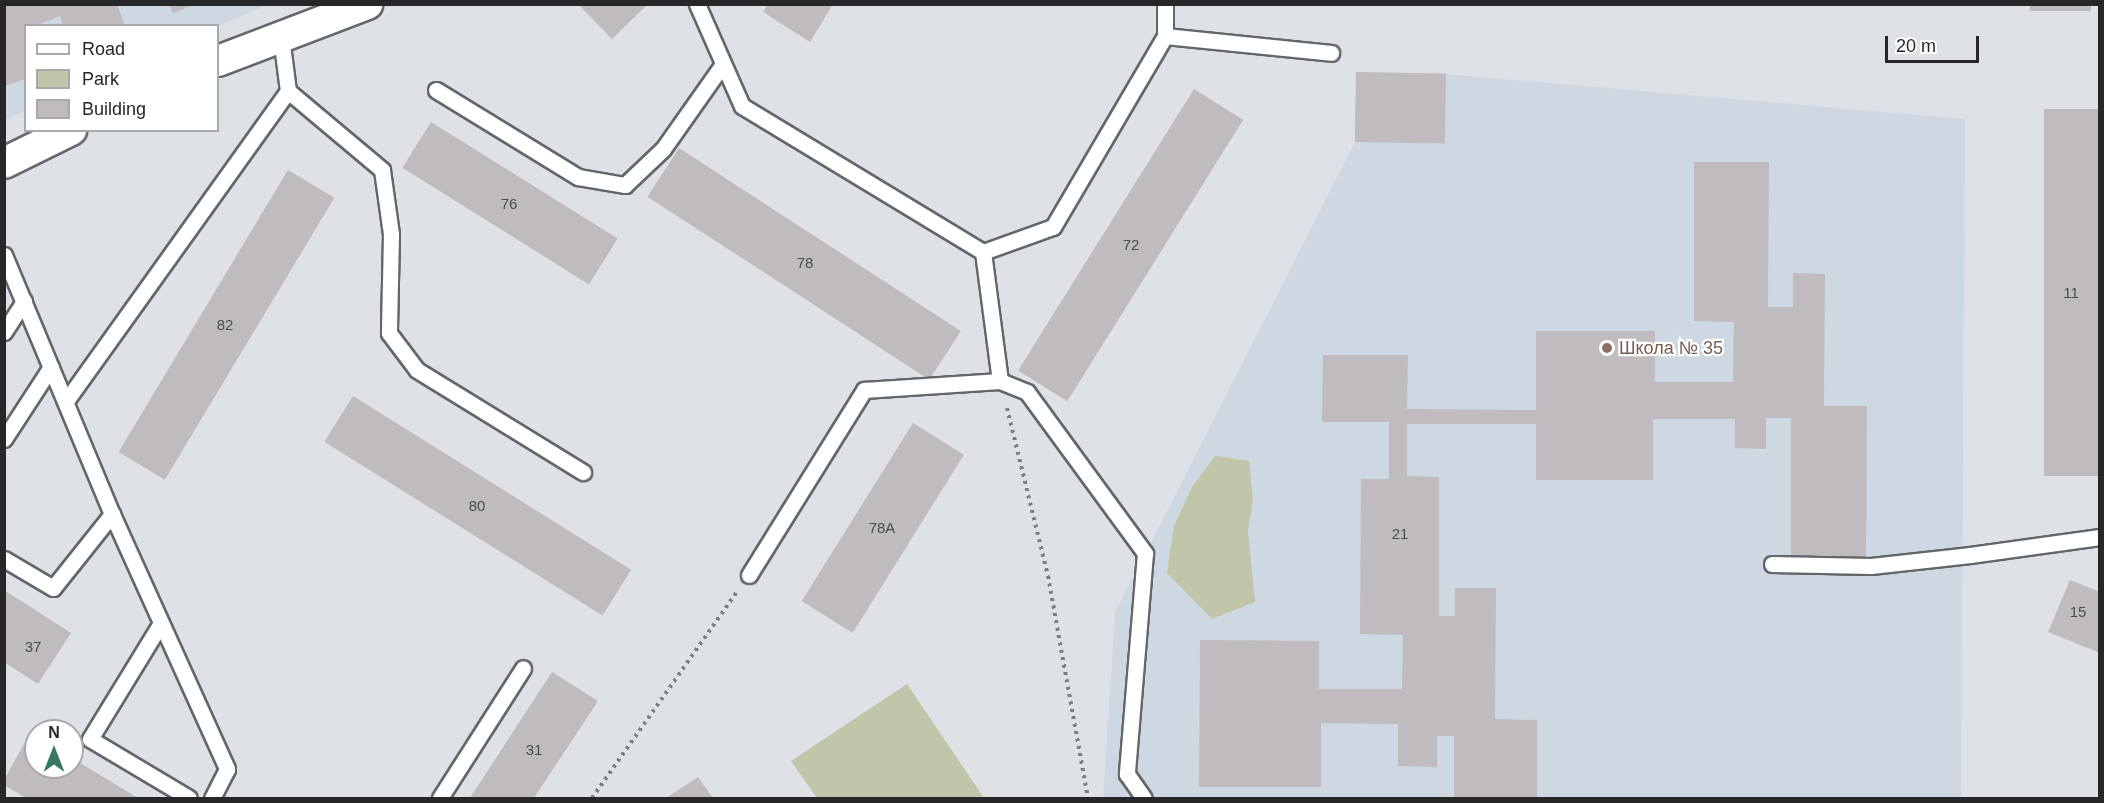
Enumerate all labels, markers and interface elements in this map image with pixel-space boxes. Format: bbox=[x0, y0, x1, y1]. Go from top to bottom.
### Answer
legend bbox=[24, 24, 219, 132]
scale bar bbox=[1888, 24, 1982, 62]
text: 20 m bbox=[1896, 36, 1936, 56]
text: Road bbox=[82, 39, 125, 59]
text: Park bbox=[82, 69, 119, 89]
text: Building bbox=[82, 99, 146, 119]
house number: 76 bbox=[501, 195, 517, 213]
house number: 72 bbox=[1123, 236, 1139, 254]
house number: 78 bbox=[797, 254, 813, 272]
house number: 11 bbox=[2063, 284, 2079, 302]
house number: 82 bbox=[217, 316, 233, 334]
place label: Школа № 35 bbox=[1619, 337, 1723, 359]
marker: Школа № 35 bbox=[1600, 341, 1614, 355]
house number: 80 bbox=[469, 497, 485, 515]
house number: 78А bbox=[869, 519, 895, 537]
house number: 21 bbox=[1392, 525, 1408, 543]
house number: 15 bbox=[2070, 603, 2086, 621]
house number: 37 bbox=[25, 638, 41, 656]
north arrow bbox=[24, 719, 84, 779]
text: N bbox=[48, 724, 60, 741]
house number: 31 bbox=[526, 741, 542, 759]

